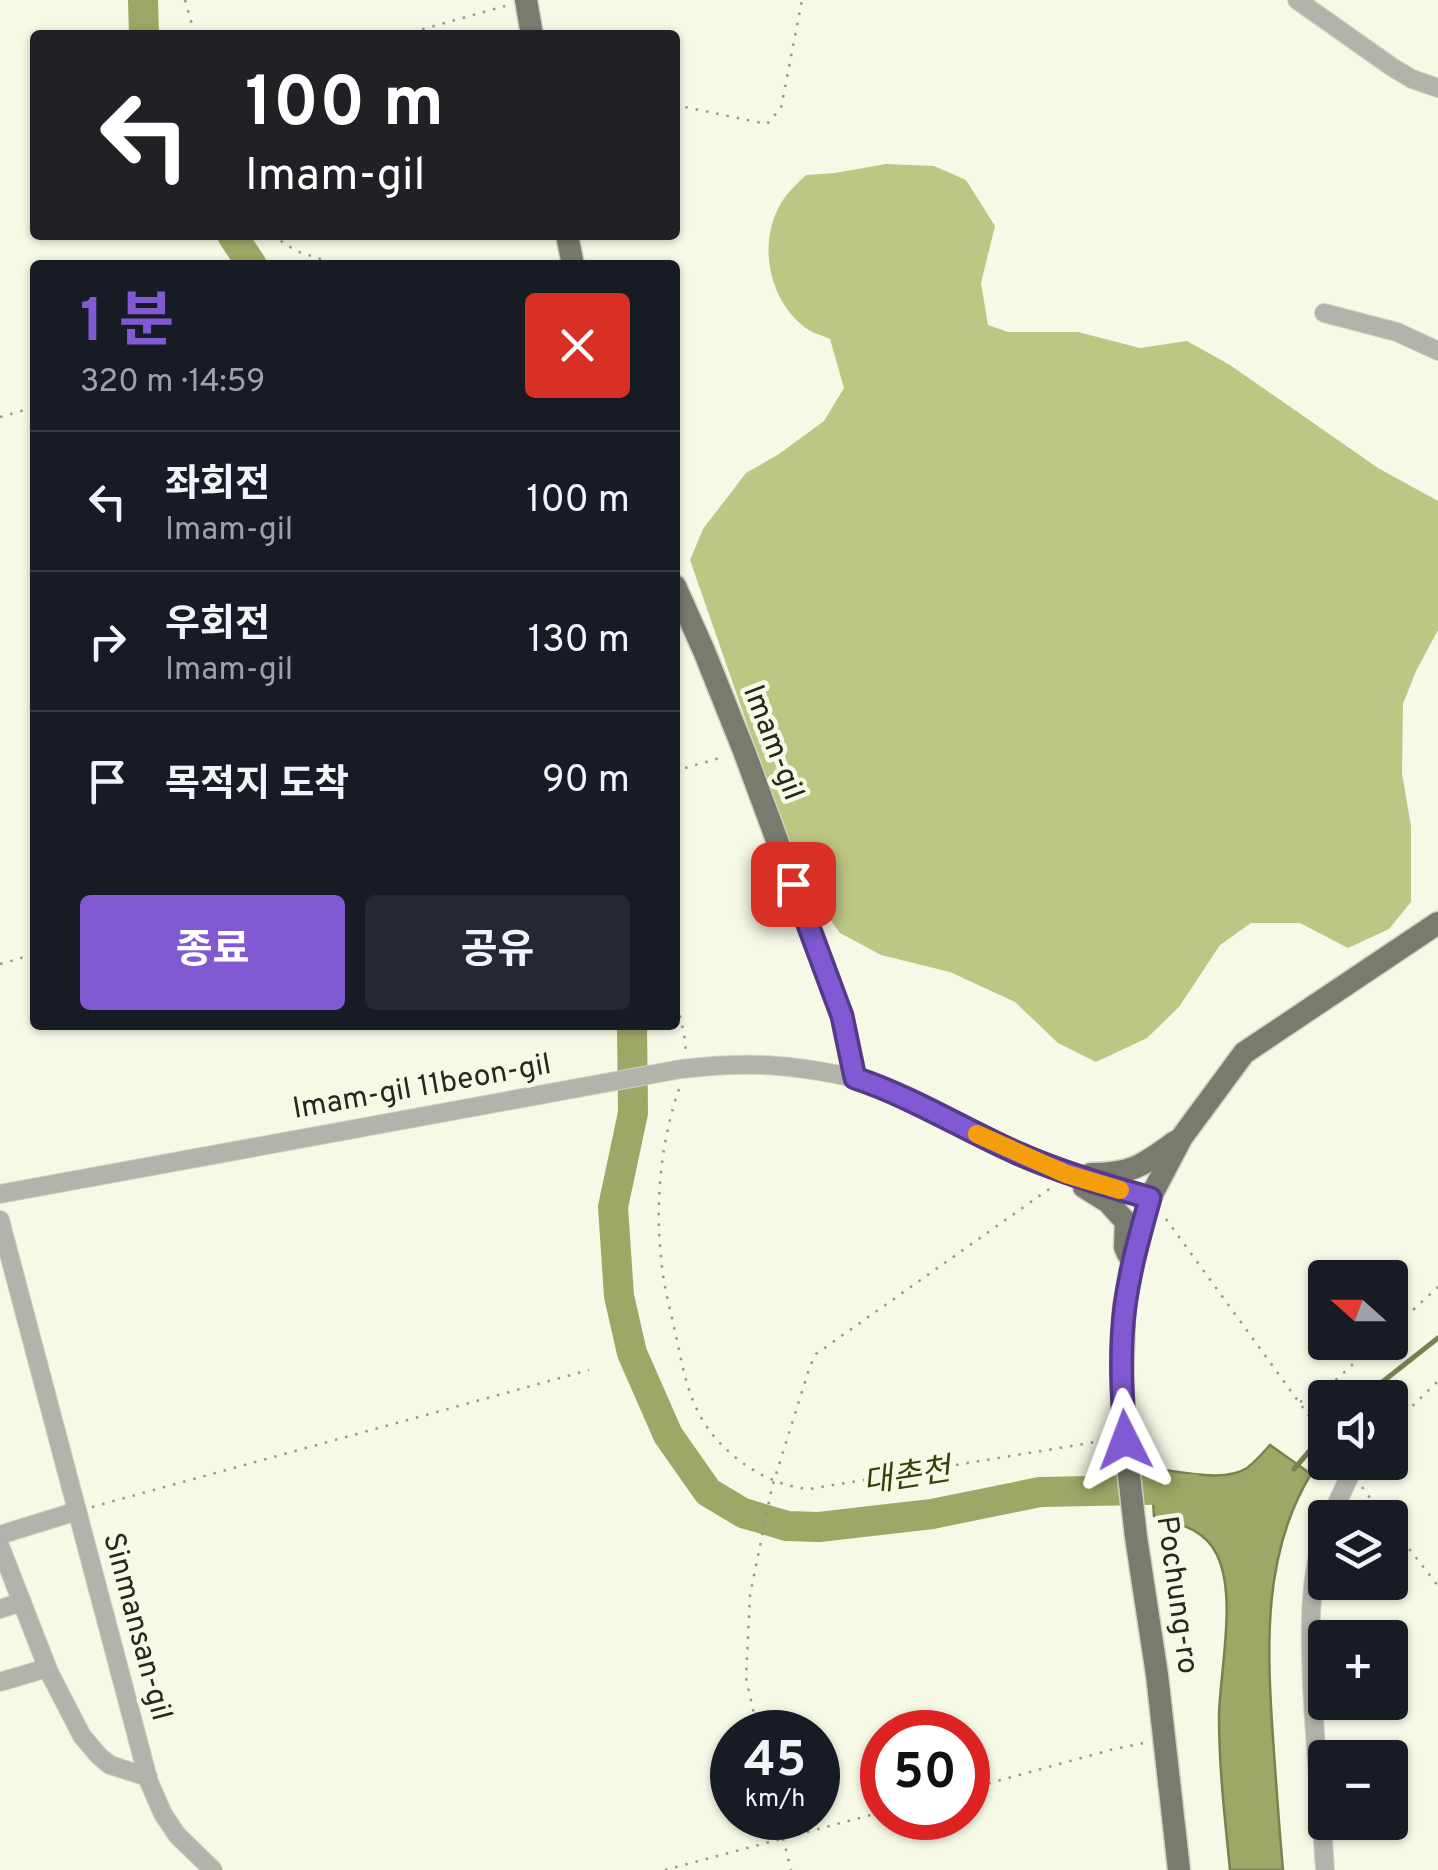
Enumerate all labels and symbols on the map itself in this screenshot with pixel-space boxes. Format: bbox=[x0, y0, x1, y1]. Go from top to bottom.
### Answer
street label: Imam-gil bbox=[733, 680, 811, 806]
pin bbox=[751, 842, 836, 927]
street label: Imam-gil 11beon-gil bbox=[290, 1047, 554, 1129]
north arrow bbox=[1308, 1260, 1408, 1360]
position arrow bbox=[1073, 1388, 1177, 1492]
water label: 대촌천 bbox=[860, 1451, 957, 1505]
street label: Pochung-ro bbox=[1147, 1514, 1205, 1676]
street label: Sinmansan-gil bbox=[93, 1529, 179, 1725]
speed limit sign: 50 bbox=[860, 1710, 990, 1840]

